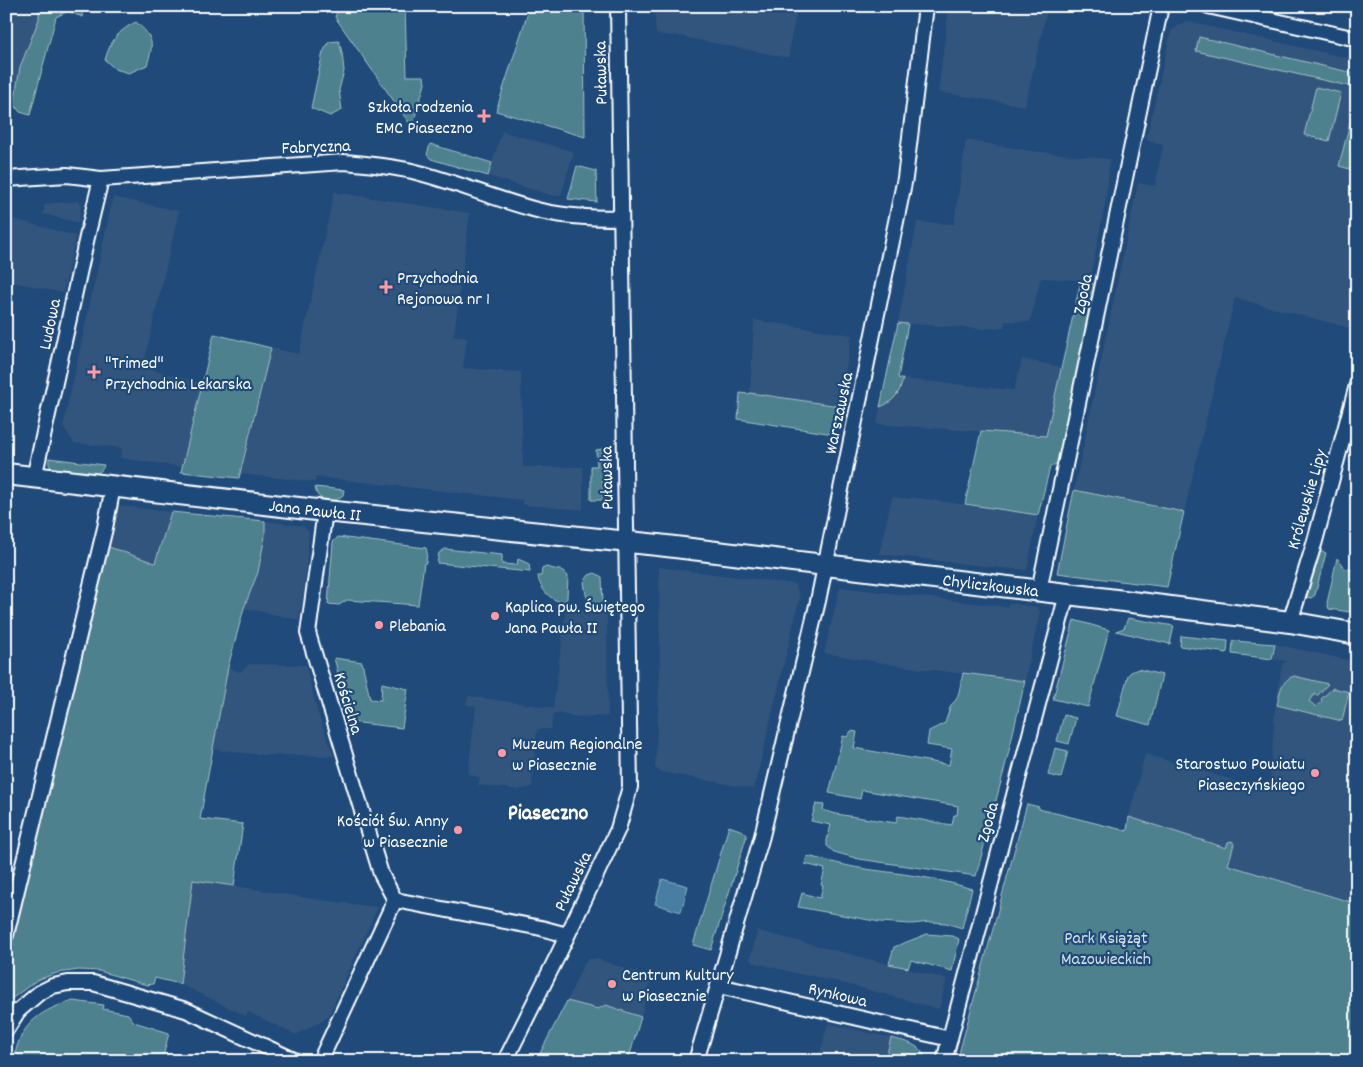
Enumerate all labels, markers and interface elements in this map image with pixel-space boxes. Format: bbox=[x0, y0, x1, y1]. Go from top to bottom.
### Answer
street label: Puławska bbox=[589, 40, 616, 105]
place label: Szkoła rodzenia EMC Piaseczno bbox=[368, 96, 474, 142]
marker: Szkoła rodzenia EMC Piaseczno bbox=[477, 109, 491, 123]
street label: Fabryczna bbox=[281, 135, 352, 162]
place label: Przychodnia Rejonowa nr 1 bbox=[397, 267, 490, 313]
street label: Zgoda bbox=[1068, 271, 1101, 317]
marker: Przychodnia Rejonowa nr 1 bbox=[379, 280, 393, 294]
street label: Ludowa bbox=[34, 296, 69, 352]
place label: "Trimed" Przychodnia Lekarska bbox=[105, 352, 252, 398]
marker: "Trimed" Przychodnia Lekarska bbox=[87, 365, 101, 379]
street label: Warszawska bbox=[820, 370, 861, 457]
street label: Puławska bbox=[595, 445, 622, 510]
street label: Królewskie Lipy bbox=[1282, 446, 1335, 553]
street label: Jana Pawła II bbox=[267, 495, 362, 530]
street label: Chyliczkowska bbox=[941, 569, 1040, 606]
place label: Kaplica pw. Świętego Jana Pawła II bbox=[505, 596, 645, 642]
marker: Kaplica pw. Świętego Jana Pawła II bbox=[489, 610, 501, 622]
place label: Plebania bbox=[389, 615, 446, 640]
marker: Plebania bbox=[373, 619, 385, 631]
street label: Kościelna bbox=[325, 670, 368, 738]
place label: Muzeum Regionalne w Piasecznie bbox=[512, 733, 643, 779]
marker: Muzeum Regionalne w Piasecznie bbox=[496, 747, 508, 759]
place label: Starostwo Powiatu Piaseczyńskiego bbox=[1175, 753, 1305, 799]
marker: Starostwo Powiatu Piaseczyńskiego bbox=[1309, 767, 1321, 779]
district label: Piaseczno bbox=[508, 799, 588, 830]
street label: Zgoda bbox=[972, 799, 1007, 846]
place label: Kościół Św. Anny w Piasecznie bbox=[337, 810, 449, 856]
marker: Kościół Św. Anny w Piasecznie bbox=[452, 824, 464, 836]
street label: Puławska bbox=[549, 847, 600, 916]
park label: Park Książąt Mazowieckich bbox=[1061, 927, 1151, 973]
place label: Centrum Kultury w Piasecznie bbox=[622, 964, 734, 1010]
marker: Centrum Kultury w Piasecznie bbox=[606, 978, 618, 990]
street label: Rynkowa bbox=[805, 978, 870, 1015]

